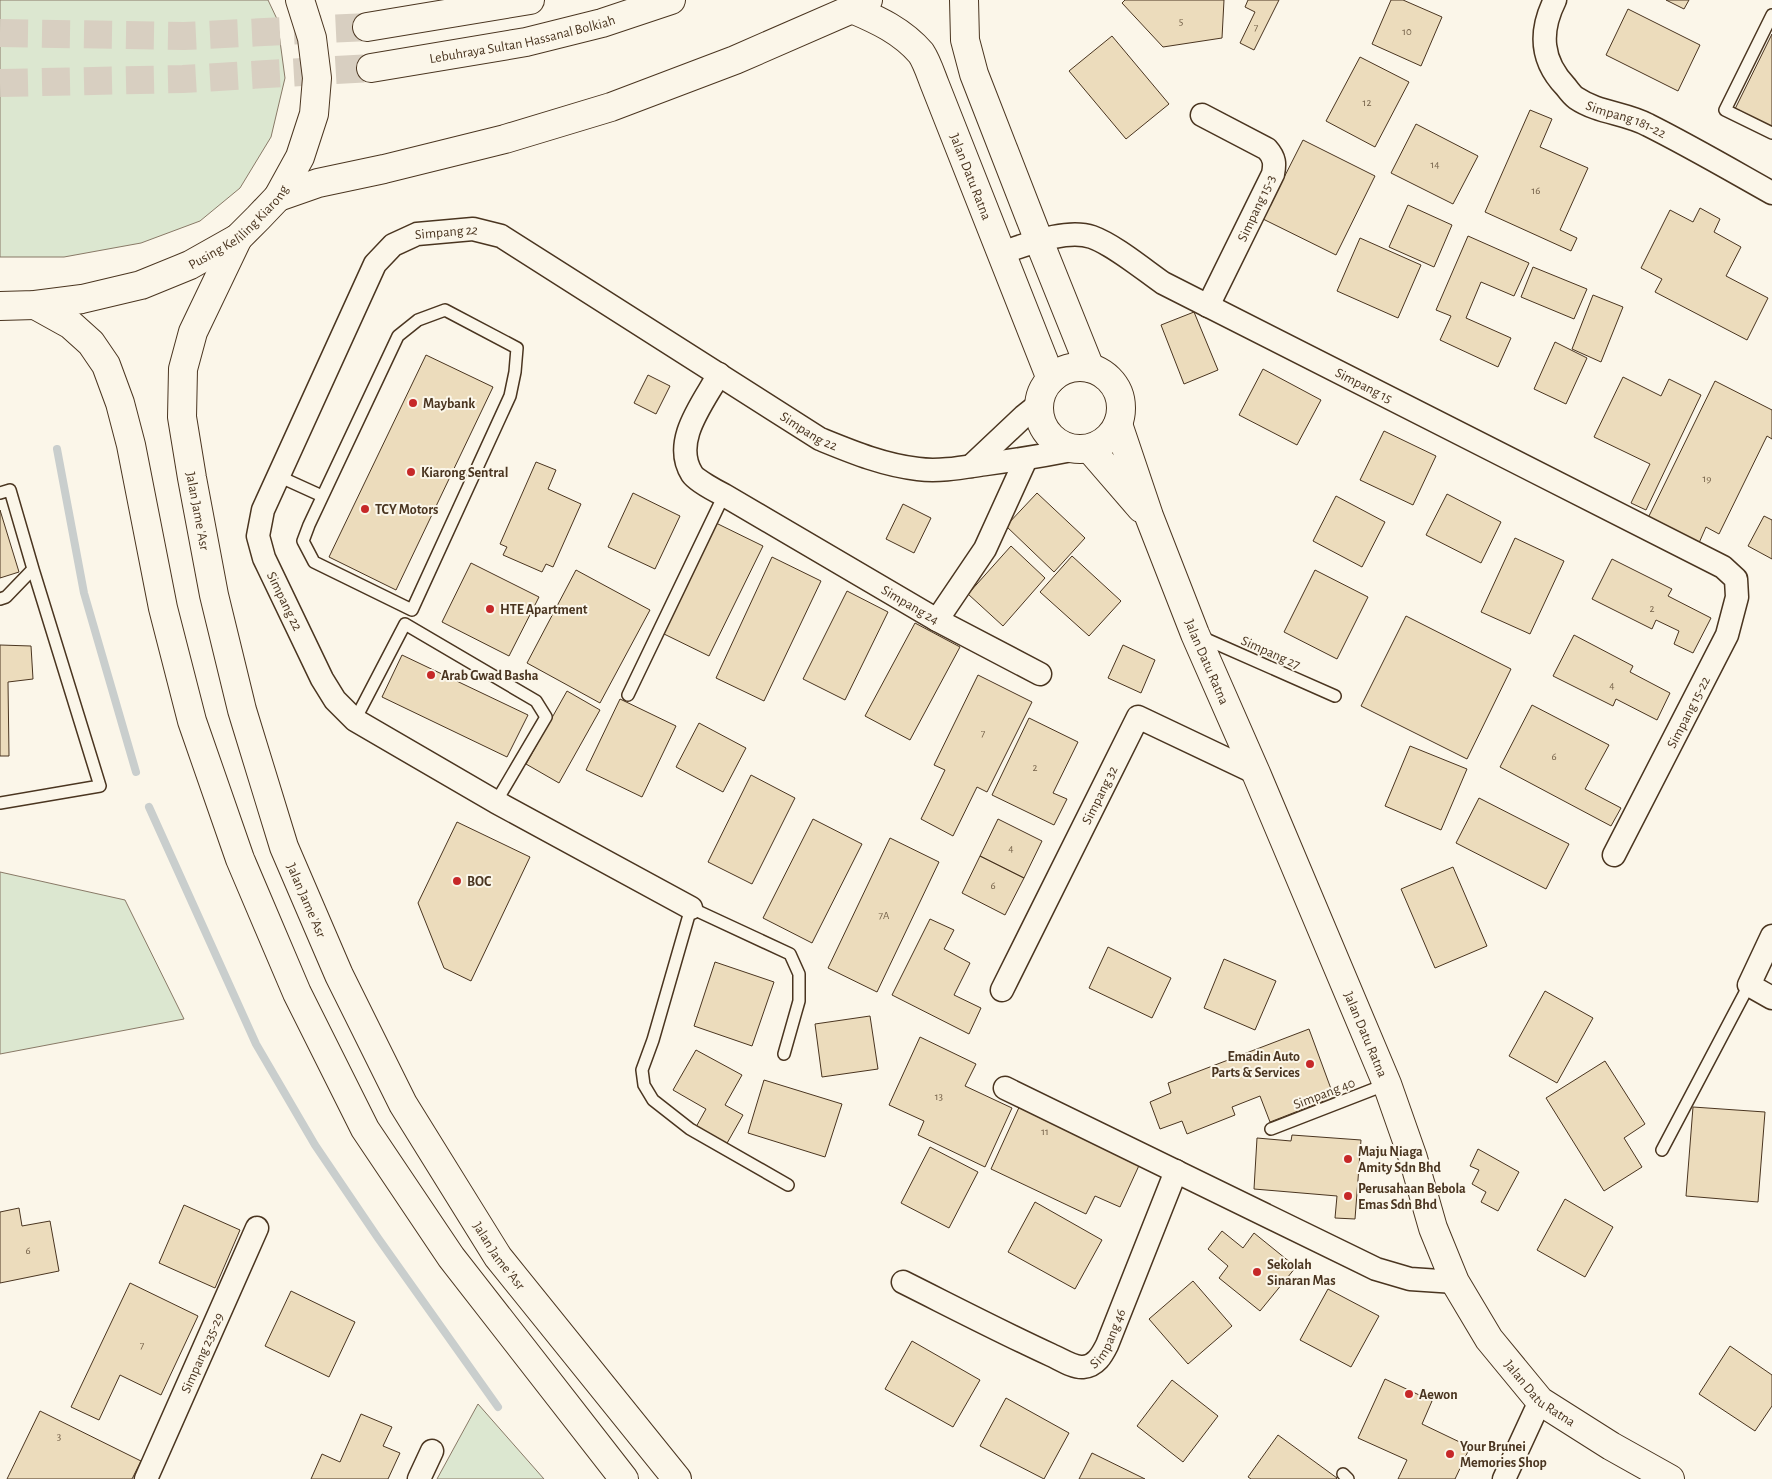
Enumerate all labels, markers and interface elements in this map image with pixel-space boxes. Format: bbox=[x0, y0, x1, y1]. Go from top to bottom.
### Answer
street label: Lebuhraya Sultan Hassanal Bolkiah bbox=[428, 13, 617, 66]
house number: 5 bbox=[1179, 16, 1184, 27]
house number: 7 bbox=[1254, 22, 1259, 33]
house number: 10 bbox=[1402, 26, 1412, 37]
house number: 12 bbox=[1363, 97, 1371, 108]
street label: Simpang 181-22 bbox=[1584, 99, 1668, 141]
street label: Jalan Datu Ratna bbox=[947, 132, 994, 223]
house number: 14 bbox=[1430, 159, 1440, 170]
street label: Simpang 15-3 bbox=[1235, 173, 1279, 244]
street label: Pusing Keliling Kiarong bbox=[186, 183, 291, 272]
house number: 16 bbox=[1532, 185, 1540, 196]
street label: Simpang 22 bbox=[414, 223, 480, 242]
street label: Simpang 15 bbox=[1333, 366, 1394, 406]
marker: Maybank bbox=[407, 397, 419, 409]
place label: Maybank bbox=[423, 397, 475, 411]
street label: Simpang 22 bbox=[777, 410, 839, 453]
marker: Kiarong Sentral bbox=[405, 466, 417, 478]
place label: Kiarong Sentral bbox=[421, 466, 508, 480]
street label: Jalan Jame 'Asr bbox=[183, 471, 212, 552]
house number: 19 bbox=[1703, 473, 1711, 484]
marker: TCY Motors bbox=[359, 503, 371, 515]
place label: TCY Motors bbox=[375, 503, 438, 517]
street label: Simpang 22 bbox=[264, 570, 304, 633]
street label: Simpang 24 bbox=[879, 583, 941, 628]
marker: HTE Apartment bbox=[484, 603, 496, 615]
place label: HTE Apartment bbox=[500, 603, 588, 617]
house number: 2 bbox=[1649, 603, 1655, 614]
street label: Jalan Datu Ratna bbox=[1182, 617, 1231, 707]
street label: Simpang 27 bbox=[1239, 634, 1302, 672]
marker: Arab Gwad Basha bbox=[425, 669, 437, 681]
place label: Arab Gwad Basha bbox=[441, 669, 539, 683]
street label: Simpang 15-22 bbox=[1665, 674, 1713, 751]
house number: 4 bbox=[1609, 680, 1615, 691]
house number: 7 bbox=[981, 728, 986, 739]
house number: 6 bbox=[1551, 751, 1557, 762]
house number: 2 bbox=[1032, 762, 1038, 773]
street label: Simpang 32 bbox=[1080, 764, 1120, 827]
house number: 4 bbox=[1008, 843, 1014, 854]
street label: Jalan Jame 'Asr bbox=[284, 861, 328, 940]
marker: BOC bbox=[451, 875, 463, 887]
place label: BOC bbox=[467, 875, 492, 889]
house number: 6 bbox=[990, 880, 996, 891]
house number: 7A bbox=[879, 910, 890, 921]
street label: Jalan Datu Ratna bbox=[1341, 990, 1390, 1080]
place label: Emadin Auto Parts & Services bbox=[1211, 1050, 1300, 1080]
marker: Emadin Auto Parts & Services bbox=[1304, 1058, 1316, 1070]
street label: Simpang 40 bbox=[1291, 1076, 1357, 1112]
house number: 13 bbox=[935, 1091, 944, 1102]
house number: 11 bbox=[1041, 1126, 1049, 1137]
place label: Maju Niaga Amity Sdn Bhd bbox=[1358, 1145, 1442, 1175]
marker: Maju Niaga Amity Sdn Bhd bbox=[1342, 1153, 1354, 1165]
place label: Perusahaan Bebola Emas Sdn Bhd bbox=[1358, 1182, 1466, 1212]
marker: Perusahaan Bebola Emas Sdn Bhd bbox=[1342, 1190, 1354, 1202]
street label: Jalan Jame 'Asr bbox=[470, 1220, 528, 1293]
house number: 6 bbox=[25, 1245, 31, 1256]
place label: Sekolah Sinaran Mas bbox=[1267, 1258, 1336, 1288]
marker: Sekolah Sinaran Mas bbox=[1251, 1266, 1263, 1278]
street label: Simpang 46 bbox=[1088, 1307, 1129, 1372]
street label: Simpang 235-29 bbox=[179, 1311, 227, 1396]
house number: 7 bbox=[140, 1340, 145, 1351]
street label: Jalan Datu Ratna bbox=[1501, 1358, 1578, 1430]
marker: Aewon bbox=[1403, 1388, 1415, 1400]
place label: Aewon bbox=[1419, 1388, 1458, 1402]
house number: 3 bbox=[57, 1431, 62, 1442]
place label: Your Brunei Memories Shop bbox=[1460, 1440, 1547, 1470]
marker: Your Brunei Memories Shop bbox=[1444, 1448, 1456, 1460]

